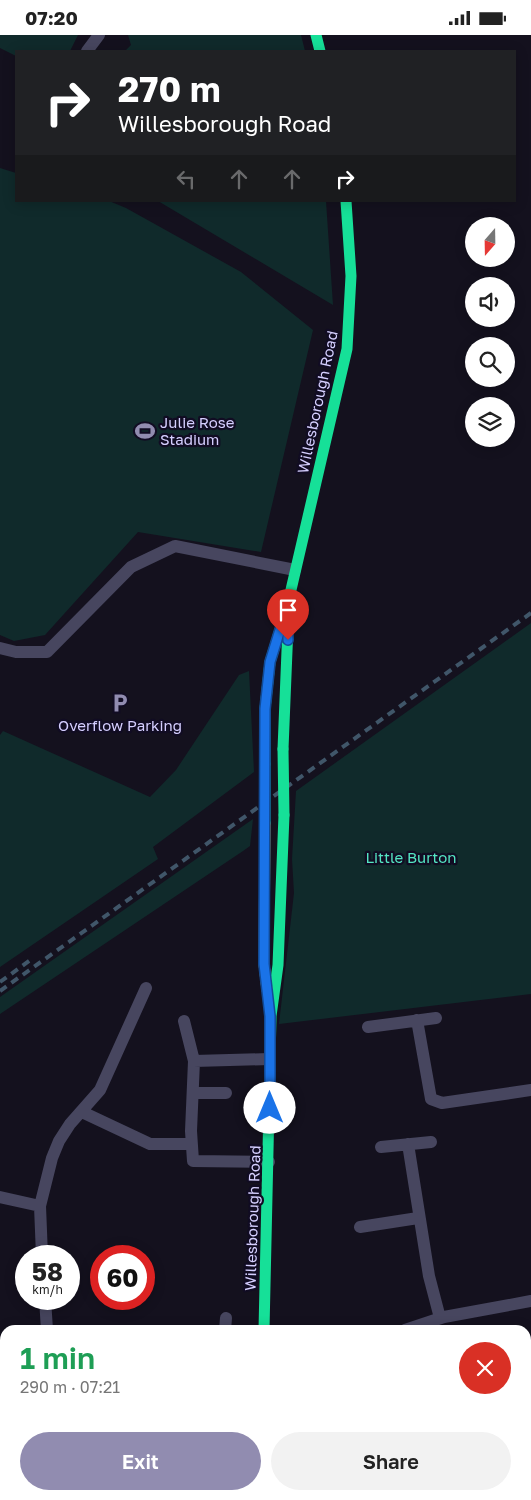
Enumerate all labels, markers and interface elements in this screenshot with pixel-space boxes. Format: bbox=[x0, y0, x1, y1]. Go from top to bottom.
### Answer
text: 07:20 bbox=[25, 6, 78, 29]
text: 270 m bbox=[118, 68, 221, 110]
icon: right bbox=[35, 70, 100, 135]
text: Willesborough Road bbox=[118, 110, 331, 137]
icon: left bbox=[172, 165, 200, 193]
icon: ahead bbox=[225, 165, 253, 193]
icon: ahead bbox=[278, 165, 306, 193]
icon: right bbox=[331, 165, 359, 193]
north arrow bbox=[465, 217, 515, 267]
map controls bbox=[465, 217, 515, 447]
button: sound bbox=[465, 277, 515, 327]
street label: Willesborough Road bbox=[293, 329, 341, 475]
button: search bbox=[465, 337, 515, 387]
button: layers bbox=[465, 397, 515, 447]
place label: Julie Rose Stadium bbox=[160, 413, 235, 448]
sports icon: Julie Rose Stadium bbox=[134, 420, 156, 442]
pin bbox=[267, 589, 309, 640]
icon: arrive bbox=[274, 596, 302, 624]
parking icon: Overflow Parking bbox=[109, 692, 131, 714]
place label: Overflow Parking bbox=[58, 716, 182, 734]
park label: Little Burton bbox=[365, 848, 457, 866]
position arrow bbox=[243, 1081, 295, 1133]
street label: Willesborough Road bbox=[240, 1145, 264, 1291]
speed limit sign: 60 bbox=[90, 1245, 155, 1310]
text: 58 bbox=[32, 1256, 63, 1287]
text: km/h bbox=[32, 1282, 63, 1297]
text: 1 min bbox=[20, 1340, 95, 1376]
button: close bbox=[459, 1342, 511, 1394]
text: 290 m · 07:21 bbox=[20, 1377, 120, 1397]
button: Exit bbox=[20, 1432, 261, 1490]
button: Share bbox=[271, 1432, 511, 1490]

